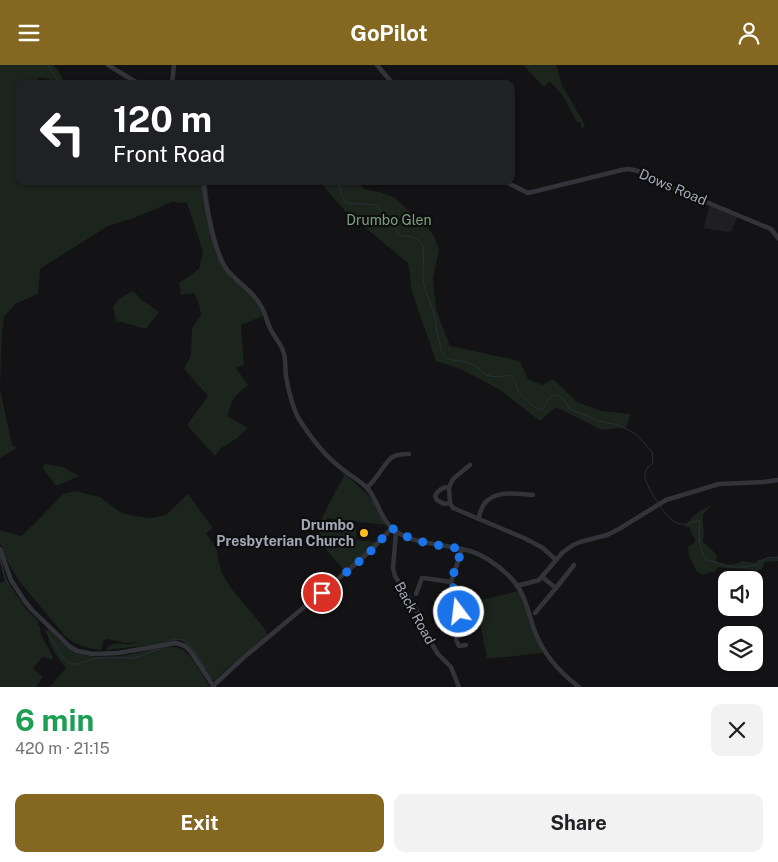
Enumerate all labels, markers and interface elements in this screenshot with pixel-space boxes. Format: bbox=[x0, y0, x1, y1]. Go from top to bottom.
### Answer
icon: menu bbox=[15, 19, 43, 47]
icon: person bbox=[735, 19, 763, 47]
text: GoPilot bbox=[350, 20, 428, 46]
text: 120 m bbox=[113, 99, 212, 140]
icon: left bbox=[30, 100, 95, 165]
text: Front Road bbox=[113, 141, 225, 167]
street label: Dows Road bbox=[637, 166, 709, 208]
park label: Drumbo Glen bbox=[346, 212, 432, 228]
place label: Drumbo Presbyterian Church bbox=[216, 517, 354, 549]
marker: Drumbo Presbyterian Church bbox=[358, 527, 370, 539]
map controls bbox=[718, 571, 763, 671]
button: sound bbox=[718, 571, 763, 616]
pin bbox=[301, 572, 343, 614]
icon: arrive bbox=[308, 579, 336, 607]
street label: Back Road bbox=[391, 579, 439, 647]
position arrow bbox=[432, 585, 484, 637]
button: layers bbox=[718, 626, 763, 671]
text: 6 min bbox=[15, 702, 94, 738]
button: close bbox=[711, 704, 763, 756]
text: 420 m · 21:15 bbox=[15, 739, 110, 758]
button: Exit bbox=[15, 794, 384, 852]
button: Share bbox=[394, 794, 763, 852]

